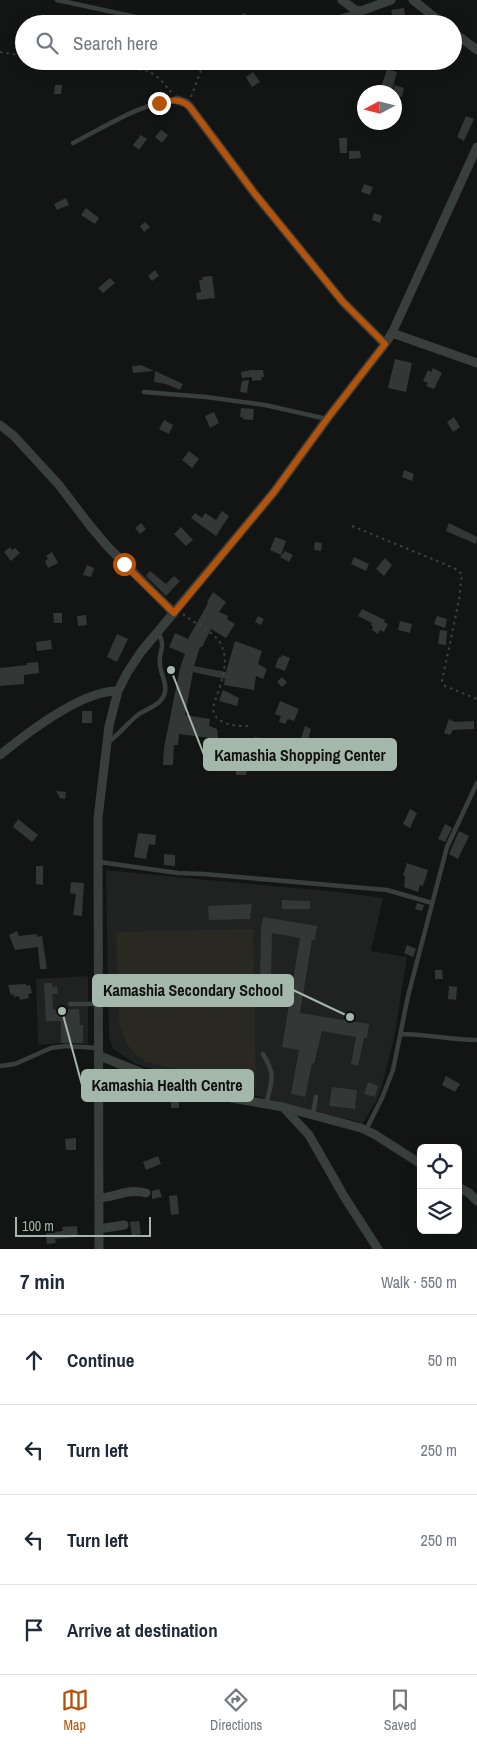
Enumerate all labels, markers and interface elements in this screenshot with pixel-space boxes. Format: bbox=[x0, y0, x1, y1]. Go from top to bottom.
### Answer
search box bbox=[15, 15, 462, 70]
icon: search bbox=[33, 29, 61, 57]
text: Search here bbox=[73, 30, 158, 56]
north arrow bbox=[357, 85, 402, 130]
route end bbox=[148, 92, 171, 115]
route start bbox=[113, 553, 136, 576]
callout: Kamashia Shopping Center bbox=[204, 739, 396, 770]
text: Kamashia Shopping Center bbox=[214, 744, 387, 766]
callout: Kamashia Secondary School bbox=[93, 975, 293, 1006]
text: Kamashia Secondary School bbox=[103, 979, 283, 1001]
callout: Kamashia Health Centre bbox=[82, 1070, 253, 1101]
text: Kamashia Health Centre bbox=[92, 1074, 242, 1096]
map controls bbox=[417, 1144, 462, 1234]
button: locate bbox=[417, 1144, 462, 1189]
button: layers bbox=[417, 1189, 462, 1234]
scale bar bbox=[15, 1214, 151, 1237]
text: 100 m bbox=[22, 1217, 54, 1235]
text: 7 min bbox=[20, 1267, 65, 1296]
text: Walk · 550 m bbox=[381, 1271, 457, 1293]
icon: ahead bbox=[20, 1346, 48, 1374]
text: Continue bbox=[67, 1347, 135, 1373]
text: 50 m bbox=[428, 1349, 457, 1371]
icon: left bbox=[20, 1436, 48, 1464]
text: Turn left bbox=[67, 1437, 128, 1463]
text: 250 m bbox=[421, 1439, 457, 1461]
icon: left bbox=[20, 1526, 48, 1554]
text: Turn left bbox=[67, 1527, 128, 1553]
text: 250 m bbox=[421, 1529, 457, 1551]
icon: arrive bbox=[20, 1616, 48, 1644]
text: Arrive at destination bbox=[67, 1617, 218, 1643]
tab: Map bbox=[61, 1686, 89, 1734]
tab: Directions bbox=[210, 1686, 262, 1734]
tab: Saved bbox=[384, 1686, 416, 1734]

